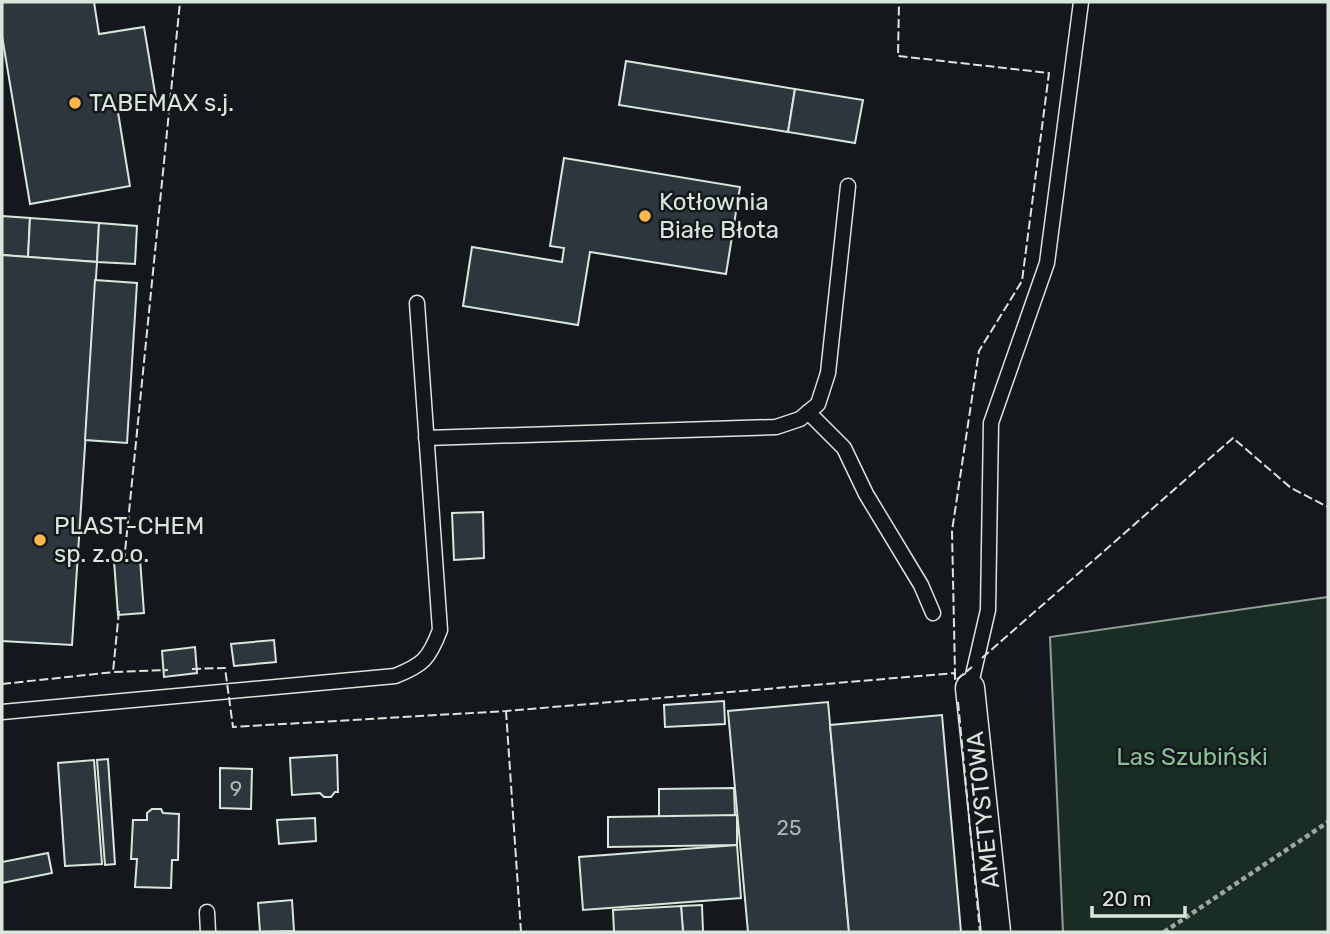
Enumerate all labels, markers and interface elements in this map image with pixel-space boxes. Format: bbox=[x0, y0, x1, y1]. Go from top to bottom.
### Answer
place label: TABEMAX s.j. bbox=[89, 89, 234, 117]
marker: TABEMAX s.j. bbox=[67, 95, 83, 111]
place label: Kotłownia Białe Błota bbox=[659, 188, 779, 244]
marker: Kotłownia Białe Błota bbox=[637, 208, 653, 224]
place label: PLAST-CHEM sp. z.o.o. bbox=[54, 512, 204, 568]
marker: PLAST-CHEM sp. z.o.o. bbox=[32, 532, 48, 548]
street label: AMETYSTOWA bbox=[961, 730, 1005, 890]
park label: Las Szubiński bbox=[1116, 743, 1268, 771]
house number: 9 bbox=[230, 776, 242, 801]
house number: 25 bbox=[777, 815, 801, 840]
scale bar bbox=[1092, 874, 1185, 918]
text: 20 m bbox=[1102, 886, 1151, 911]

